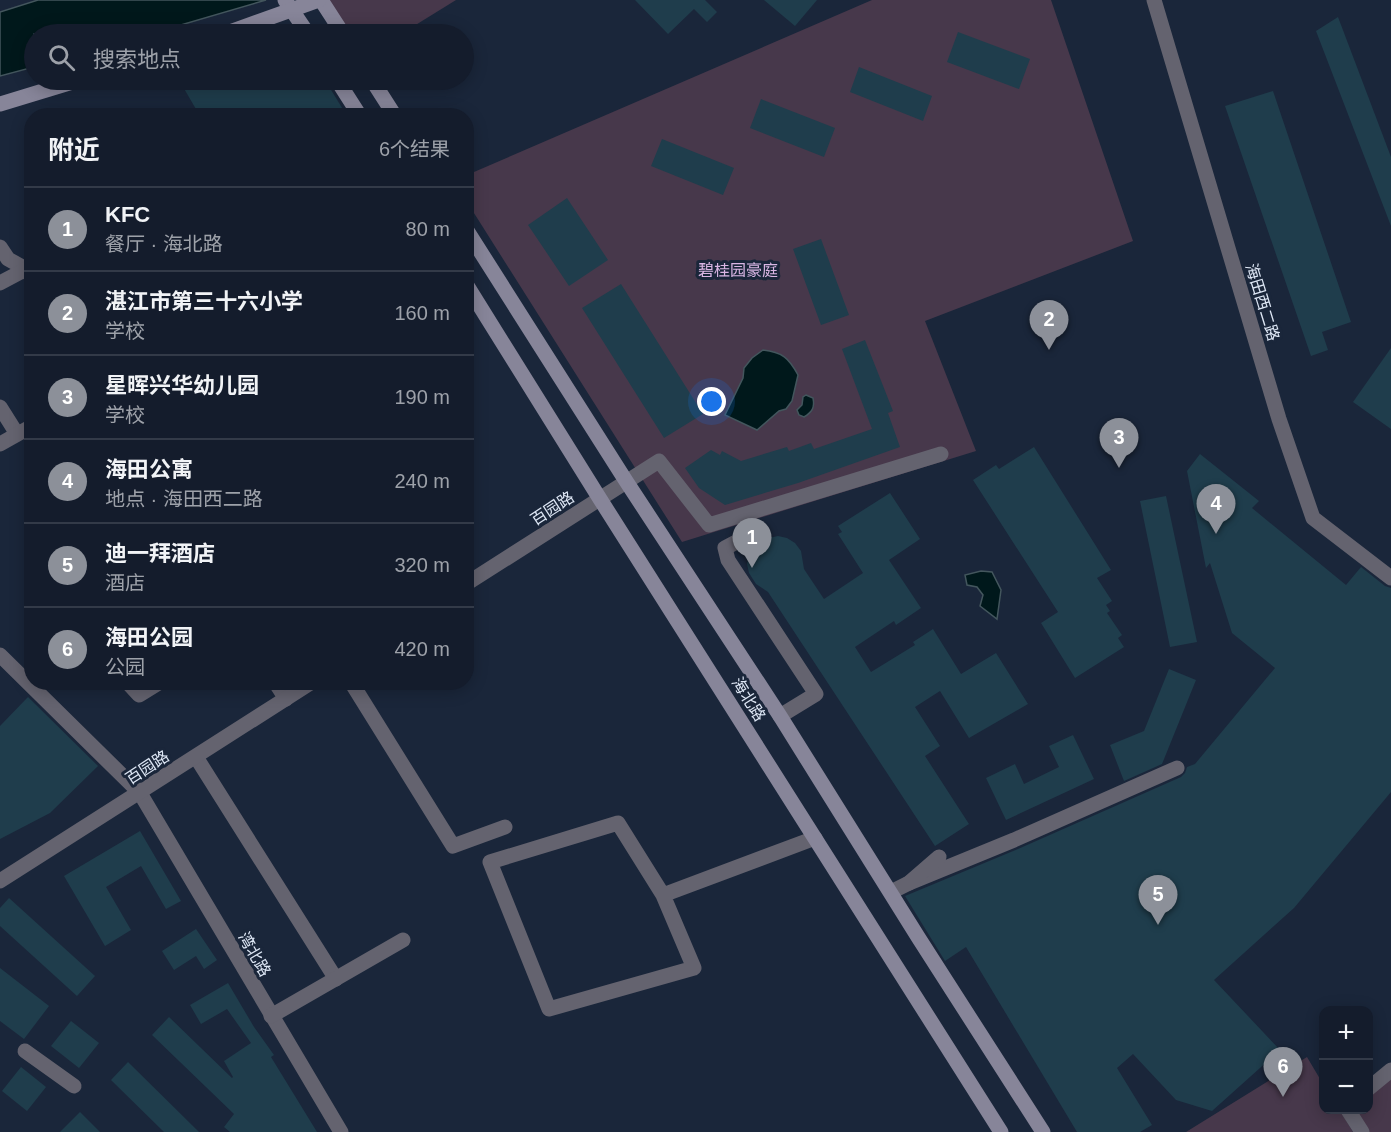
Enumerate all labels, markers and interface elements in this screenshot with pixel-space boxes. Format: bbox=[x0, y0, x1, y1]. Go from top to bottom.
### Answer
search box bbox=[24, 24, 474, 90]
icon: search bbox=[45, 41, 78, 74]
text: 搜索地点 bbox=[93, 47, 181, 72]
text: 附近 bbox=[48, 135, 100, 165]
text: 6个结果 bbox=[379, 138, 450, 160]
text: KFC bbox=[105, 202, 150, 227]
text: 1 bbox=[62, 218, 73, 240]
text: 80 m bbox=[406, 218, 450, 240]
text: 餐厅 · 海北路 bbox=[105, 233, 223, 255]
street label: 海田西二路 bbox=[1243, 261, 1282, 343]
park label: 碧桂园豪庭 bbox=[698, 262, 778, 279]
text: 湛江市第三十六小学 bbox=[105, 289, 303, 314]
pin: 2 bbox=[1030, 300, 1068, 350]
text: 2 bbox=[62, 302, 73, 324]
text: 160 m bbox=[394, 302, 450, 324]
text: 学校 bbox=[105, 320, 145, 342]
text: 星晖兴华幼儿园 bbox=[105, 373, 259, 398]
text: 3 bbox=[62, 386, 73, 408]
text: 190 m bbox=[394, 386, 450, 408]
your location bbox=[697, 387, 726, 416]
text: 学校 bbox=[105, 404, 145, 426]
pin: 3 bbox=[1100, 418, 1138, 468]
text: 海田公寓 bbox=[105, 457, 193, 482]
text: 4 bbox=[62, 470, 73, 492]
text: 240 m bbox=[394, 470, 450, 492]
pin: 4 bbox=[1196, 484, 1236, 534]
text: 地点 · 海田西二路 bbox=[105, 488, 263, 510]
street label: 百园路 bbox=[528, 488, 577, 529]
pin: 1 bbox=[732, 518, 771, 568]
text: 迪一拜酒店 bbox=[105, 541, 215, 566]
text: 5 bbox=[62, 554, 73, 576]
text: 320 m bbox=[394, 554, 450, 576]
text: 酒店 bbox=[105, 572, 145, 594]
text: 海田公园 bbox=[105, 625, 193, 650]
text: 6 bbox=[62, 638, 73, 660]
text: 420 m bbox=[394, 638, 450, 660]
text: 公园 bbox=[105, 656, 145, 678]
street label: 海北路 bbox=[729, 674, 769, 724]
street label: 百园路 bbox=[123, 747, 172, 788]
pin: 5 bbox=[1138, 876, 1178, 925]
street label: 湾北路 bbox=[235, 929, 274, 979]
map controls bbox=[1319, 1006, 1373, 1114]
button: + bbox=[1319, 1006, 1373, 1060]
pin: 6 bbox=[1264, 1048, 1302, 1097]
button: − bbox=[1319, 1060, 1373, 1114]

